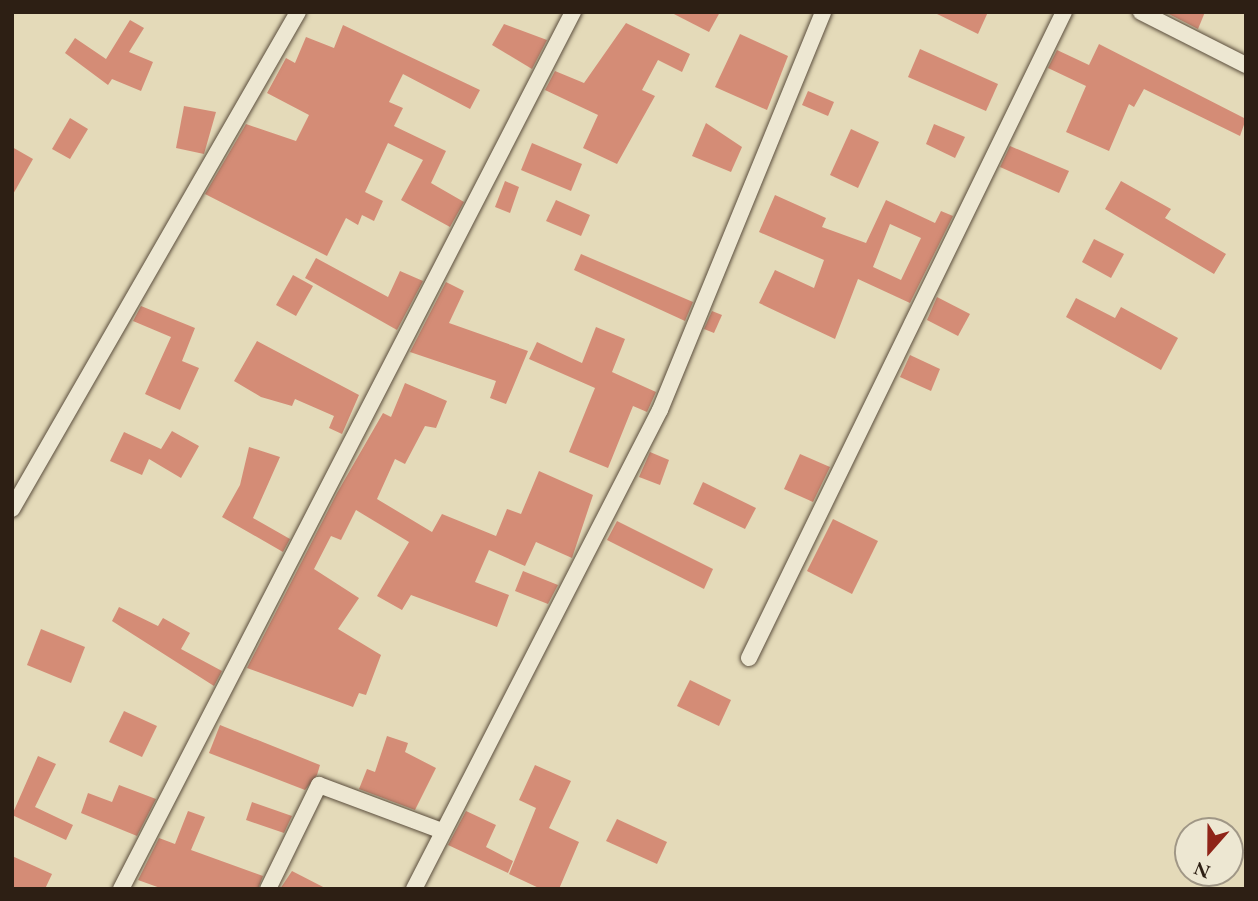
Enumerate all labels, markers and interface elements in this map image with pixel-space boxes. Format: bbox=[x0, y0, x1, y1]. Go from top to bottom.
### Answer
north arrow bbox=[1174, 817, 1244, 887]
text: N bbox=[1190, 856, 1214, 885]

